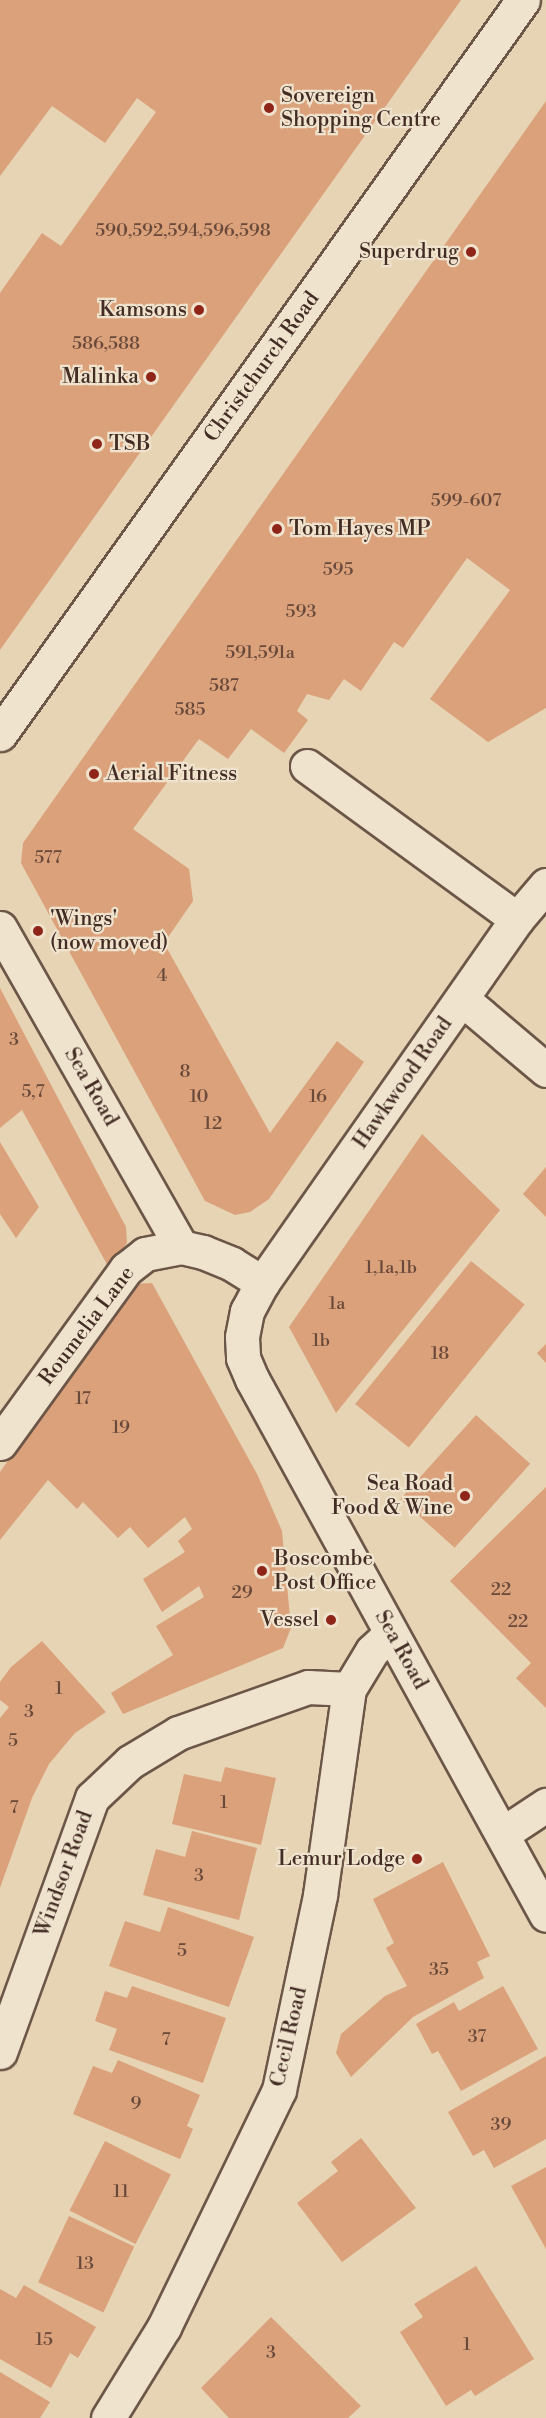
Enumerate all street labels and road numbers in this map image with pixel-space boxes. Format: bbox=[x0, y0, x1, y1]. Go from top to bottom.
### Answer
street label: Christchurch Road bbox=[199, 287, 325, 447]
street label: Hawkwood Road bbox=[348, 1012, 458, 1154]
street label: Sea Road bbox=[59, 1043, 123, 1131]
street label: Roumelia Lane bbox=[34, 1261, 140, 1391]
street label: Sea Road bbox=[369, 1606, 433, 1694]
street label: Windsor Road bbox=[29, 1807, 99, 1941]
street label: Cecil Road bbox=[265, 1985, 313, 2089]

